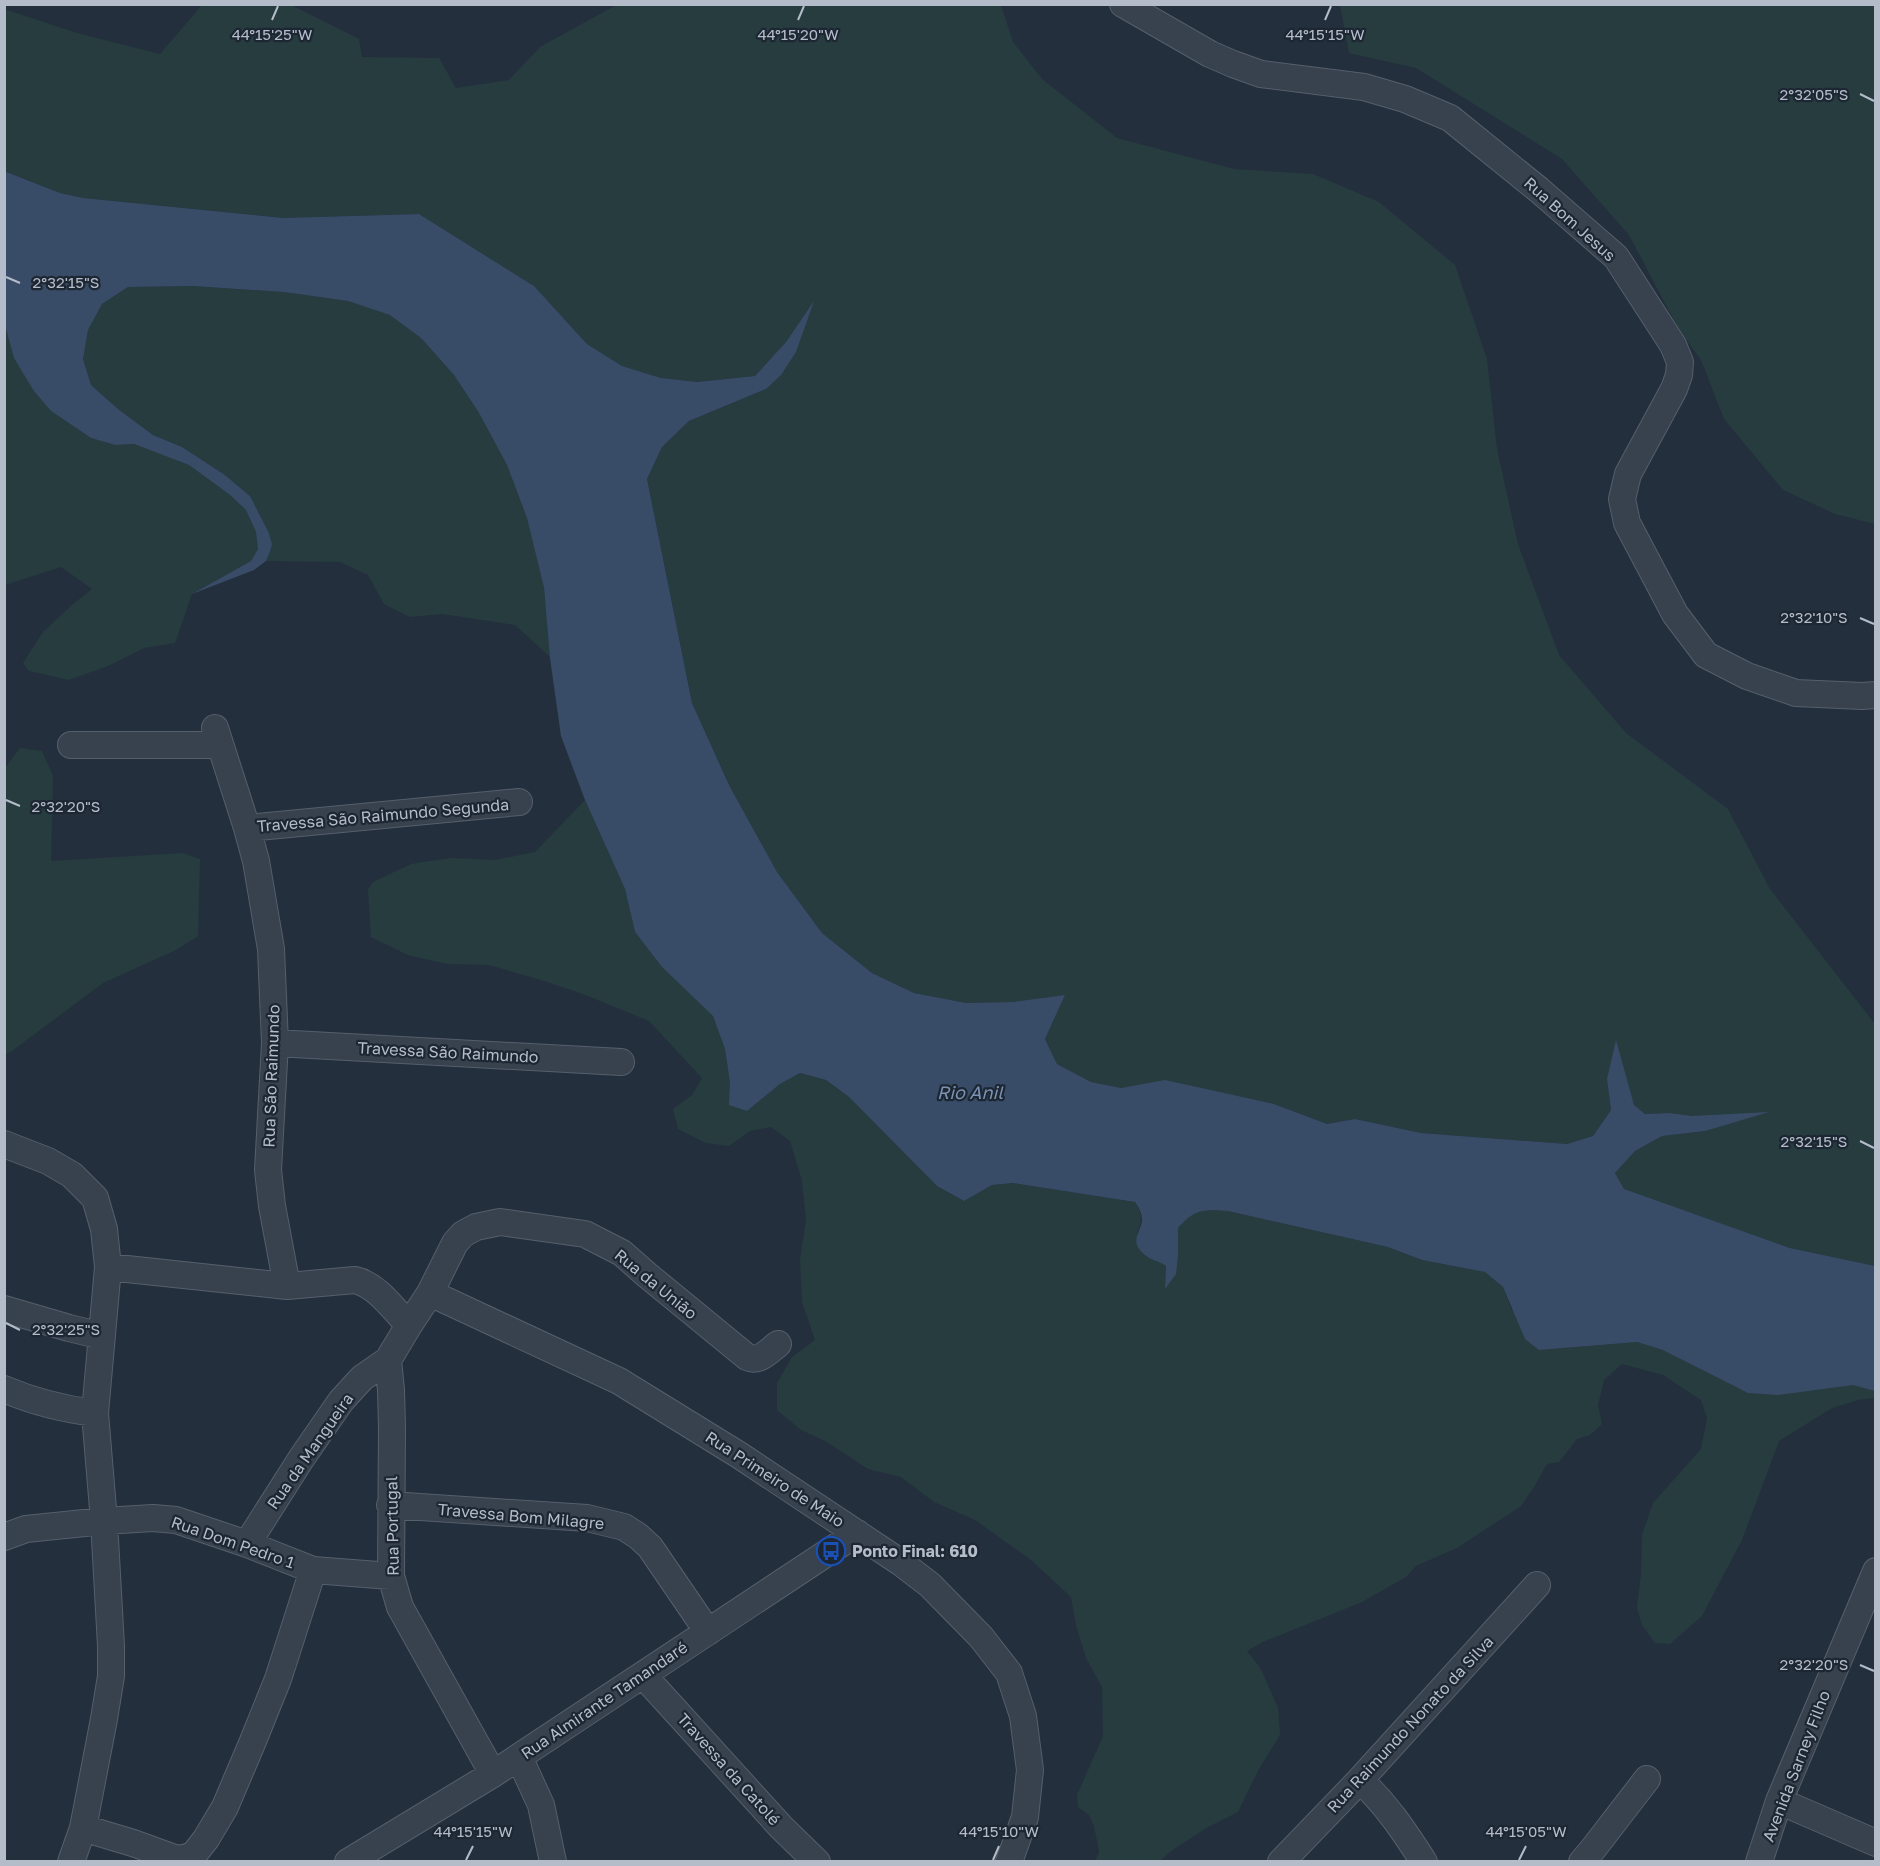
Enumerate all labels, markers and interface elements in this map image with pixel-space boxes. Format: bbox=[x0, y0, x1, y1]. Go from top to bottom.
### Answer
text: 44°15'25"W bbox=[232, 25, 312, 43]
text: 44°15'20"W bbox=[757, 25, 839, 43]
text: 44°15'15"W bbox=[1285, 25, 1365, 43]
text: 2°32'05"S bbox=[1780, 85, 1848, 103]
street label: Rua Bom Jesus bbox=[1520, 173, 1620, 265]
text: 2°32'15"S bbox=[33, 273, 99, 291]
text: 2°32'10"S bbox=[1780, 608, 1848, 626]
street label: Travessa São Raimundo Segunda bbox=[256, 794, 510, 836]
text: 2°32'20"S bbox=[32, 797, 100, 815]
street label: Rua São Raimundo bbox=[259, 1004, 283, 1148]
street label: Travessa São Raimundo bbox=[357, 1037, 539, 1067]
water label: Rio Anil bbox=[937, 1081, 1004, 1103]
text: 2°32'15"S bbox=[1781, 1132, 1847, 1150]
street label: Rua da União bbox=[611, 1245, 701, 1323]
text: 2°32'25"S bbox=[32, 1320, 100, 1338]
street label: Rua da Mangueira bbox=[263, 1389, 357, 1513]
street label: Rua Primeiro de Maio bbox=[702, 1427, 848, 1531]
street label: Rua Portugal bbox=[381, 1476, 403, 1576]
street label: Travessa Bom Milagre bbox=[437, 1499, 605, 1533]
street label: Rua Dom Pedro 1 bbox=[169, 1512, 298, 1573]
bus stop icon: Ponto Final: 610 bbox=[815, 1535, 847, 1567]
place label: Ponto Final: 610 bbox=[852, 1541, 978, 1561]
street label: Rua Raimundo Nonato da Silva bbox=[1323, 1631, 1497, 1817]
street label: Rua Almirante Tamandaré bbox=[517, 1637, 691, 1763]
text: 2°32'20"S bbox=[1780, 1655, 1848, 1673]
street label: Avenida Sarney Filho bbox=[1758, 1688, 1834, 1844]
street label: Travessa da Catolé bbox=[673, 1709, 785, 1829]
text: 44°15'15"W bbox=[433, 1822, 513, 1840]
text: 44°15'10"W bbox=[959, 1822, 1039, 1840]
text: 44°15'05"W bbox=[1485, 1822, 1567, 1840]

